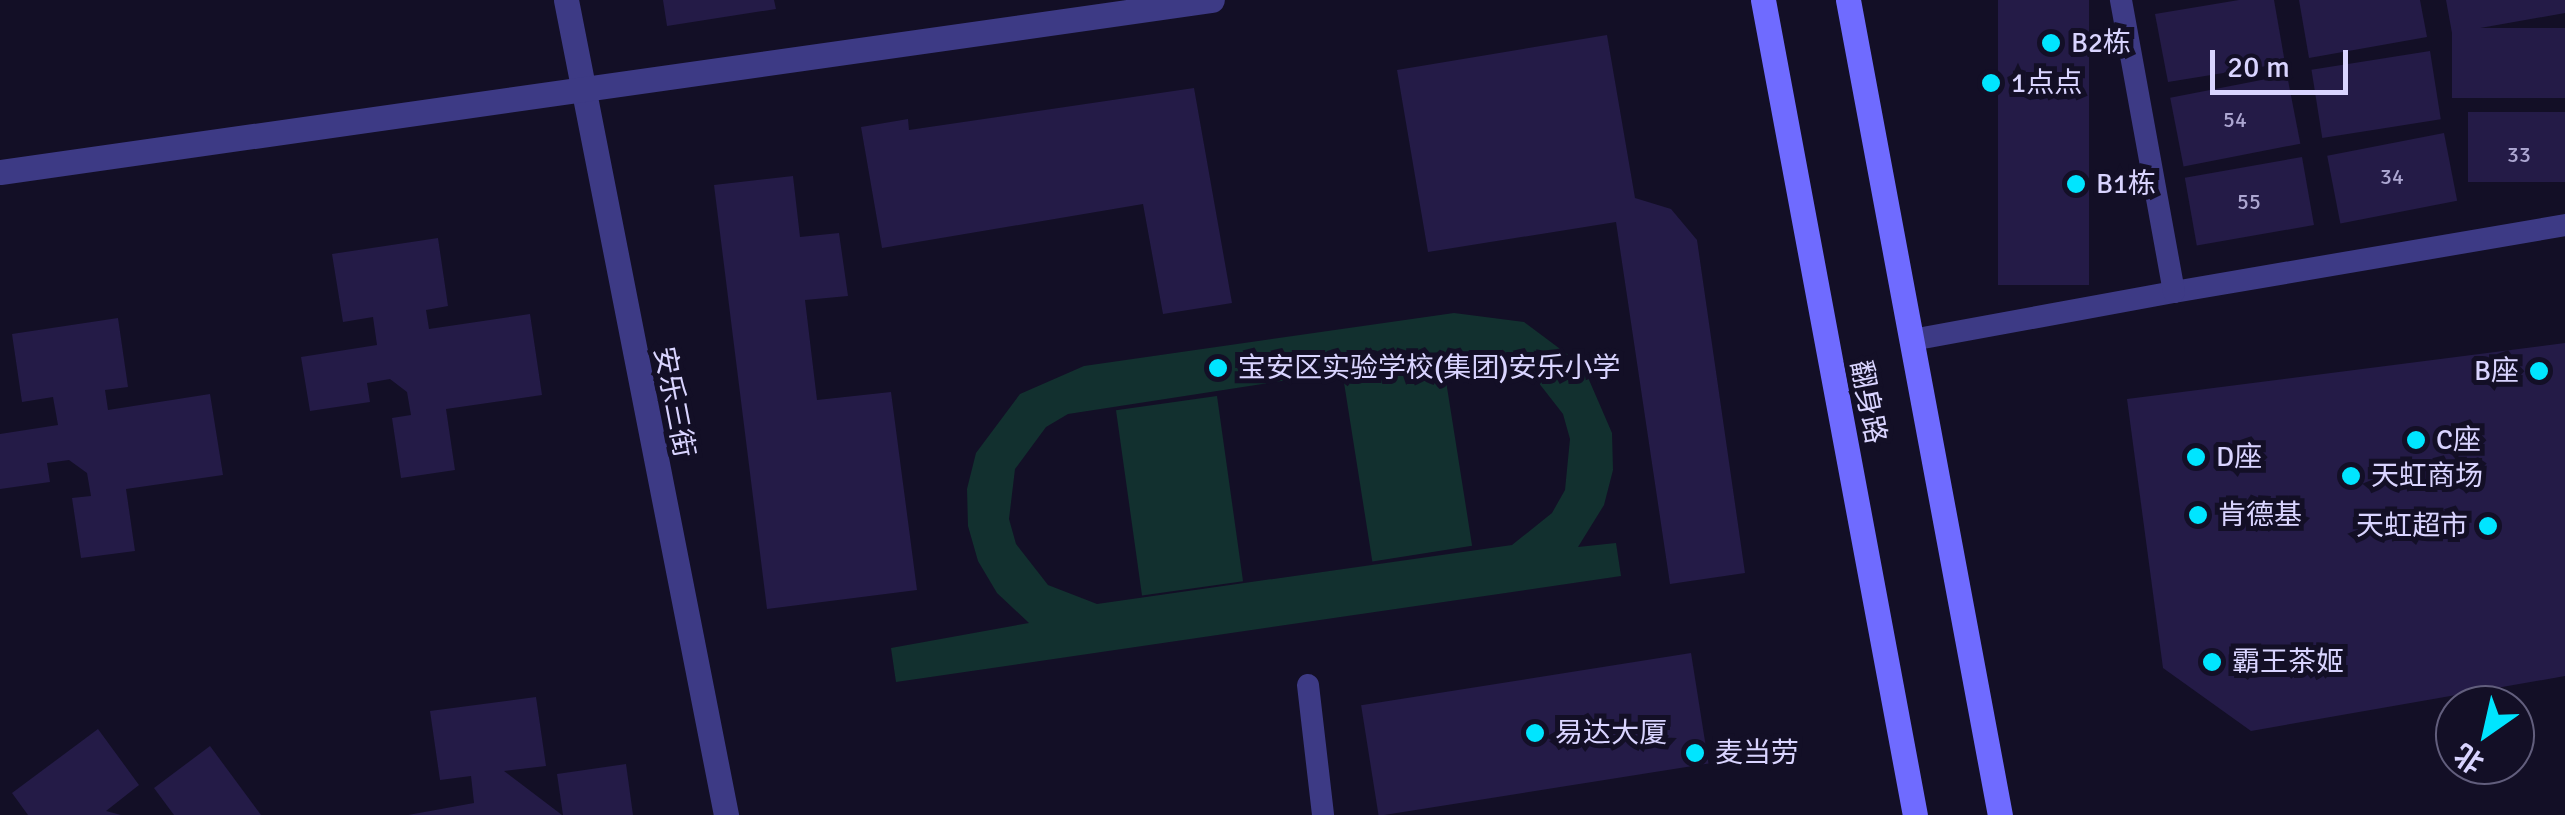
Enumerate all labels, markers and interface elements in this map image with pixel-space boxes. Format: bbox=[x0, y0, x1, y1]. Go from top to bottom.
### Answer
place label: B2栋 bbox=[2071, 26, 2131, 60]
scale bar bbox=[2215, 30, 2352, 92]
marker: B2栋 bbox=[2040, 32, 2062, 54]
text: 20 m bbox=[2227, 49, 2290, 86]
place label: 1点点 bbox=[2011, 66, 2082, 100]
marker: 1点点 bbox=[1980, 72, 2002, 94]
house number: 54 bbox=[2223, 107, 2247, 133]
house number: 33 bbox=[2507, 142, 2531, 168]
house number: 34 bbox=[2380, 164, 2404, 190]
place label: B1栋 bbox=[2096, 167, 2156, 201]
marker: B1栋 bbox=[2065, 173, 2087, 195]
house number: 55 bbox=[2237, 189, 2261, 215]
street label: 安乐三街 bbox=[647, 344, 701, 460]
place label: 宝安区实验学校(集团)安乐小学 bbox=[1238, 351, 1621, 385]
place label: B座 bbox=[2474, 354, 2519, 388]
marker: 宝安区实验学校(集团)安乐小学 bbox=[1207, 357, 1229, 379]
street label: 翻身路 bbox=[1843, 358, 1893, 446]
marker: B座 bbox=[2528, 360, 2550, 382]
place label: C座 bbox=[2436, 423, 2481, 457]
marker: C座 bbox=[2405, 429, 2427, 451]
place label: D座 bbox=[2216, 440, 2262, 474]
marker: D座 bbox=[2185, 446, 2207, 468]
place label: 天虹商场 bbox=[2371, 459, 2483, 493]
marker: 天虹商场 bbox=[2340, 465, 2362, 487]
place label: 肯德基 bbox=[2218, 498, 2302, 532]
marker: 肯德基 bbox=[2187, 504, 2209, 526]
place label: 天虹超市 bbox=[2356, 509, 2468, 543]
marker: 天虹超市 bbox=[2477, 515, 2499, 537]
place label: 霸王茶姬 bbox=[2232, 645, 2344, 679]
marker: 霸王茶姬 bbox=[2201, 651, 2223, 673]
north arrow bbox=[2435, 685, 2535, 785]
place label: 易达大厦 bbox=[1555, 716, 1667, 750]
marker: 易达大厦 bbox=[1524, 722, 1546, 744]
place label: 麦当劳 bbox=[1715, 736, 1799, 770]
text: 北 bbox=[2448, 736, 2490, 780]
marker: 麦当劳 bbox=[1684, 742, 1706, 764]

